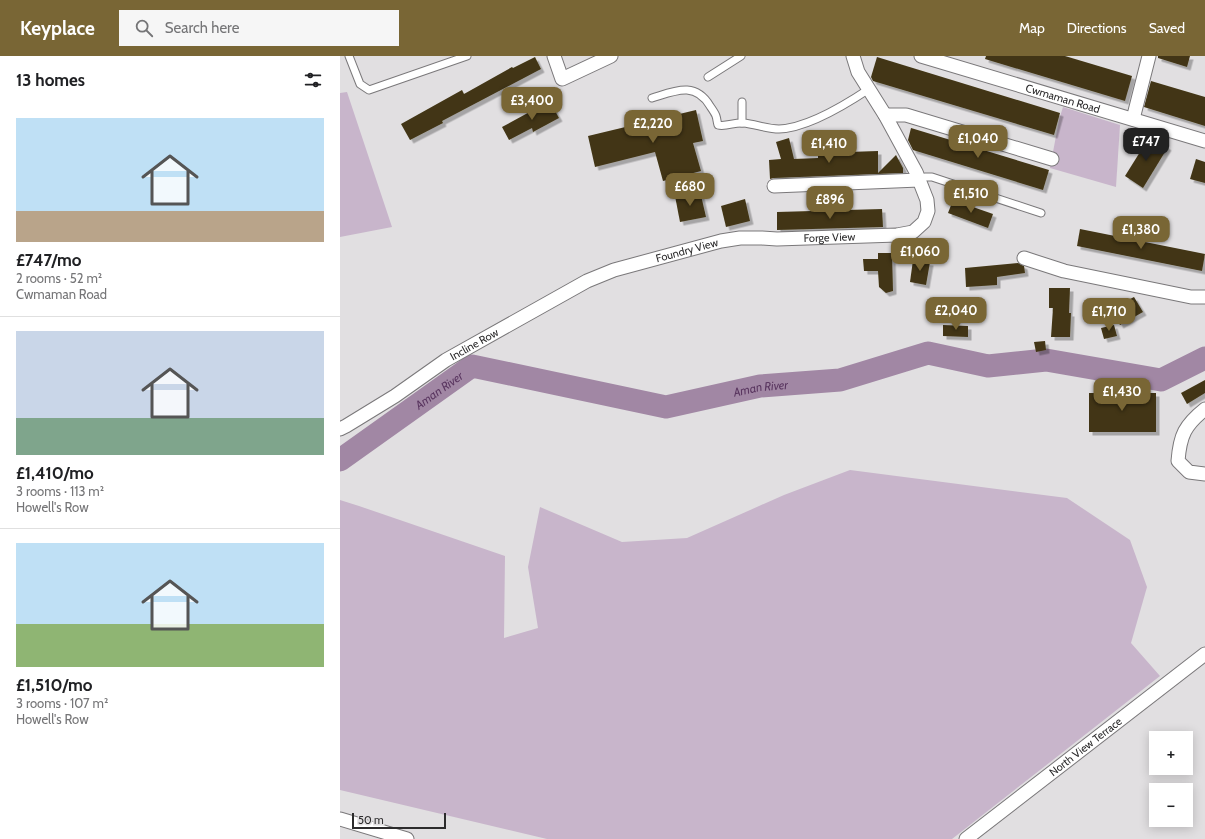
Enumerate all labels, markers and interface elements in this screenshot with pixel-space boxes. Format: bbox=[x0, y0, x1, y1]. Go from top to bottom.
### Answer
search box bbox=[119, 10, 399, 46]
text: Keyplace bbox=[20, 17, 95, 40]
icon: search bbox=[133, 17, 155, 39]
text: Search here bbox=[165, 19, 239, 37]
text: Map bbox=[1019, 19, 1045, 37]
text: Directions bbox=[1067, 19, 1127, 37]
text: Saved bbox=[1149, 19, 1185, 37]
icon: filters bbox=[302, 69, 324, 91]
text: 13 homes bbox=[16, 70, 85, 90]
street label: Cwmaman Road bbox=[1024, 81, 1102, 116]
pin: £3,400 bbox=[499, 87, 565, 121]
text: £3,400 bbox=[510, 92, 554, 108]
pin: £2,220 bbox=[620, 110, 686, 144]
text: £2,220 bbox=[633, 115, 673, 131]
pin: £1,040 bbox=[945, 125, 1011, 159]
pin: £747 bbox=[1122, 128, 1170, 162]
pin: £1,410 bbox=[796, 130, 862, 164]
text: £1,040 bbox=[958, 130, 998, 146]
text: £747 bbox=[1132, 133, 1160, 149]
text: £1,410 bbox=[811, 135, 847, 151]
icon: home bbox=[134, 144, 206, 216]
pin: £680 bbox=[666, 173, 714, 207]
text: £680 bbox=[674, 178, 706, 194]
pin: £1,510 bbox=[938, 180, 1004, 214]
text: £1,510 bbox=[953, 185, 989, 201]
pin: £896 bbox=[806, 186, 854, 220]
text: £896 bbox=[815, 191, 845, 207]
pin: £1,380 bbox=[1108, 216, 1174, 250]
text: £1,380 bbox=[1122, 221, 1160, 237]
street label: Forge View bbox=[803, 229, 855, 245]
street label: Foundry View bbox=[654, 235, 720, 265]
pin: £1,060 bbox=[887, 238, 953, 272]
text: £1,060 bbox=[900, 243, 940, 259]
text: £747/mo bbox=[16, 250, 81, 270]
text: 2 rooms · 52 m² bbox=[16, 270, 102, 286]
text: Cwmaman Road bbox=[16, 286, 107, 302]
pin: £2,040 bbox=[923, 297, 989, 331]
pin: £1,710 bbox=[1076, 298, 1142, 332]
text: £2,040 bbox=[935, 302, 977, 318]
text: £1,710 bbox=[1091, 303, 1127, 319]
street label: Incline Row bbox=[448, 325, 501, 363]
icon: home bbox=[134, 357, 206, 429]
water label: Aman River bbox=[411, 367, 466, 413]
water label: Aman River bbox=[731, 376, 790, 399]
pin: £1,430 bbox=[1089, 378, 1155, 412]
text: £1,430 bbox=[1103, 383, 1141, 399]
text: £1,410/mo bbox=[16, 463, 94, 483]
text: 3 rooms · 113 m² bbox=[16, 483, 104, 499]
text: Howell's Row bbox=[16, 499, 89, 515]
icon: home bbox=[134, 569, 206, 641]
text: £1,510/mo bbox=[16, 675, 92, 695]
text: 3 rooms · 107 m² bbox=[16, 695, 108, 711]
text: Howell's Row bbox=[16, 711, 89, 727]
street label: North View Terrace bbox=[1046, 714, 1125, 779]
map controls bbox=[1149, 731, 1193, 827]
button: + bbox=[1149, 731, 1193, 775]
button: − bbox=[1149, 783, 1193, 827]
scale bar bbox=[352, 811, 446, 830]
text: 50 m bbox=[358, 813, 384, 827]

